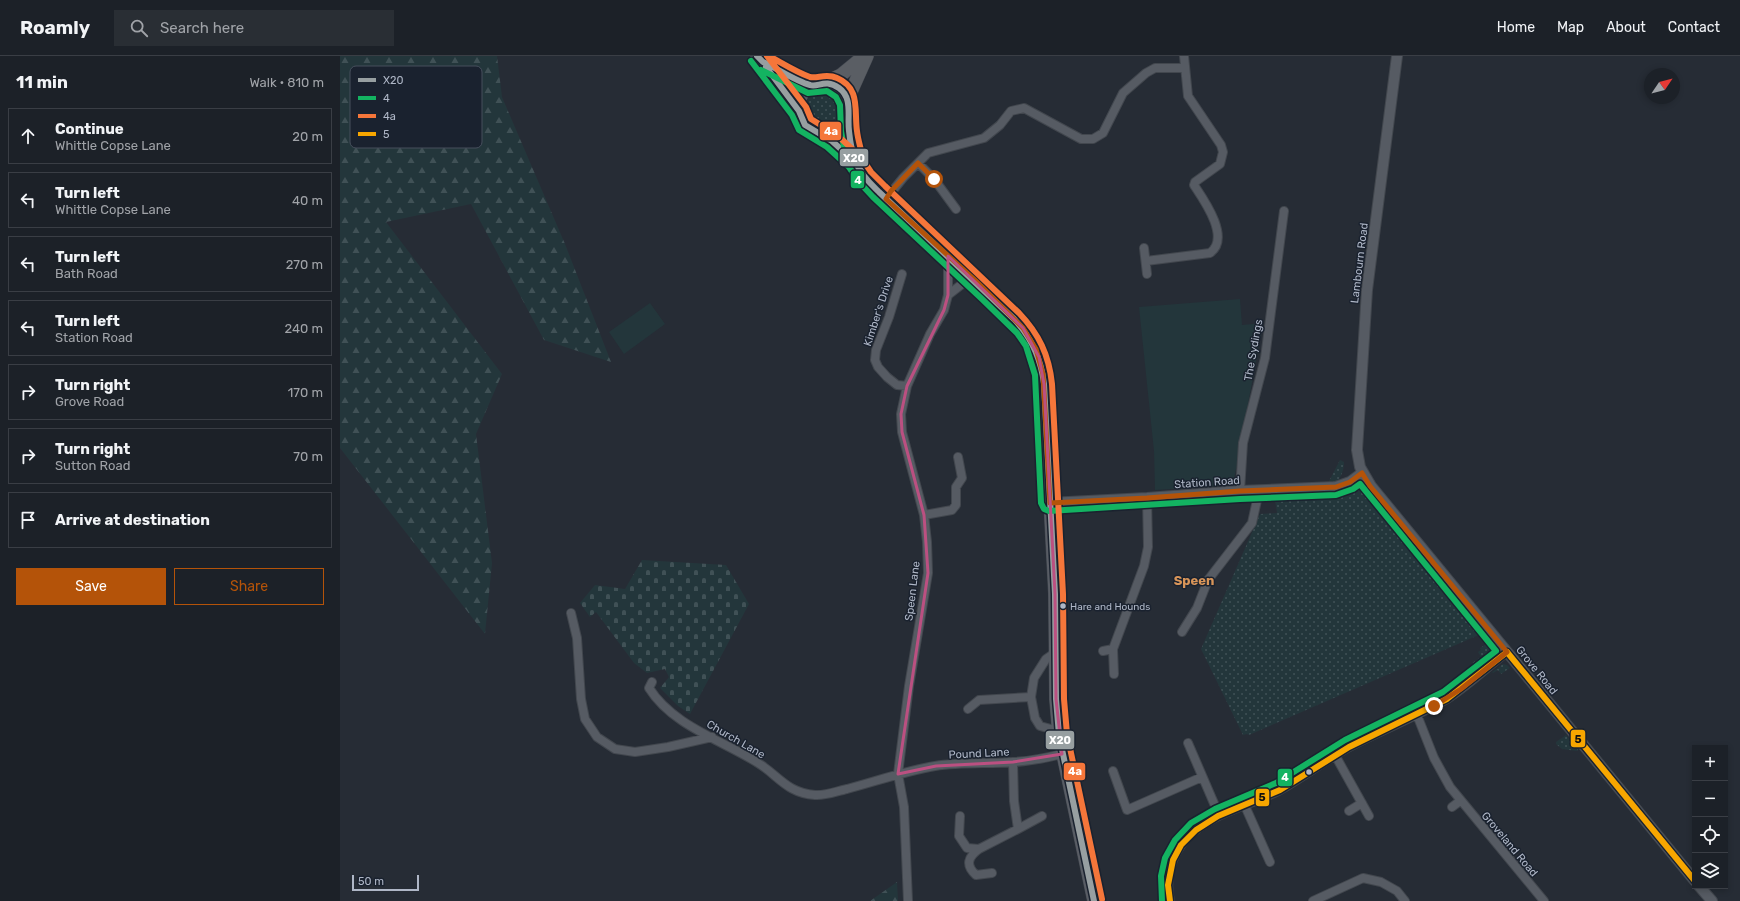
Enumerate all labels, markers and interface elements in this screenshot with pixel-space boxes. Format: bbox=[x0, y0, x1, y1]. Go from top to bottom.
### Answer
search box bbox=[114, 10, 394, 46]
text: Roamly bbox=[20, 16, 90, 39]
icon: search bbox=[128, 17, 150, 39]
text: Search here bbox=[160, 19, 244, 37]
text: Home bbox=[1497, 19, 1535, 36]
text: Map bbox=[1557, 19, 1584, 36]
text: About bbox=[1606, 19, 1646, 36]
text: Contact bbox=[1668, 19, 1720, 36]
legend bbox=[350, 66, 482, 148]
north arrow bbox=[1644, 68, 1680, 104]
text: 11 min bbox=[16, 72, 68, 92]
text: X20 bbox=[383, 74, 403, 87]
text: Walk · 810 m bbox=[249, 75, 324, 90]
text: 4 bbox=[383, 92, 390, 105]
text: 4a bbox=[383, 110, 396, 123]
text: Continue bbox=[55, 120, 124, 138]
line badge: 4a bbox=[819, 121, 842, 141]
icon: ahead bbox=[17, 125, 39, 147]
text: 4a bbox=[824, 125, 838, 138]
text: 5 bbox=[383, 128, 390, 141]
text: 20 m bbox=[292, 129, 323, 144]
text: Whittle Copse Lane bbox=[55, 138, 171, 153]
line badge: X20 bbox=[839, 148, 869, 167]
text: X20 bbox=[843, 152, 865, 165]
line badge: 4 bbox=[850, 170, 865, 189]
route start bbox=[925, 170, 943, 188]
text: 4 bbox=[854, 174, 862, 187]
text: Turn left bbox=[55, 184, 120, 202]
icon: left bbox=[17, 189, 39, 211]
text: 40 m bbox=[292, 193, 323, 208]
text: Whittle Copse Lane bbox=[55, 202, 171, 217]
street label: Lambourn Road bbox=[1348, 222, 1371, 304]
text: Turn left bbox=[55, 248, 120, 266]
icon: left bbox=[17, 253, 39, 275]
text: 270 m bbox=[286, 257, 323, 272]
text: Bath Road bbox=[55, 266, 118, 281]
street label: Kimber's Drive bbox=[861, 274, 896, 348]
text: Turn left bbox=[55, 312, 120, 330]
icon: left bbox=[17, 317, 39, 339]
street label: The Sydings bbox=[1242, 318, 1265, 382]
text: 240 m bbox=[284, 321, 323, 336]
text: Station Road bbox=[55, 330, 133, 345]
text: Turn right bbox=[55, 376, 130, 394]
icon: right bbox=[17, 381, 39, 403]
text: 170 m bbox=[288, 385, 323, 400]
text: Grove Road bbox=[55, 394, 124, 409]
text: Turn right bbox=[55, 440, 130, 458]
icon: right bbox=[17, 445, 39, 467]
text: 70 m bbox=[293, 449, 323, 464]
text: Sutton Road bbox=[55, 458, 130, 473]
street label: Station Road bbox=[1174, 474, 1240, 491]
icon: arrive bbox=[17, 509, 39, 531]
text: Arrive at destination bbox=[55, 511, 210, 529]
street label: Speen Lane bbox=[902, 560, 923, 622]
button: Save bbox=[16, 568, 166, 605]
button: Share bbox=[174, 568, 324, 605]
district label: Speen bbox=[1174, 573, 1214, 588]
marker: Hare and Hounds bbox=[1058, 601, 1068, 611]
place label: Hare and Hounds bbox=[1070, 601, 1150, 613]
street label: Grove Road bbox=[1513, 643, 1560, 697]
route end bbox=[1425, 697, 1443, 715]
street label: Church Lane bbox=[704, 717, 767, 761]
line badge: 5 bbox=[1570, 729, 1586, 748]
line badge: X20 bbox=[1045, 730, 1075, 750]
text: 5 bbox=[1574, 733, 1582, 746]
text: X20 bbox=[1049, 734, 1071, 747]
street label: Pound Lane bbox=[948, 745, 1010, 762]
map controls bbox=[1692, 745, 1728, 889]
button: + bbox=[1692, 745, 1728, 781]
line badge: 4a bbox=[1063, 762, 1086, 781]
text: 4a bbox=[1068, 765, 1082, 778]
unlabelled marker bbox=[1304, 767, 1314, 777]
line badge: 4 bbox=[1277, 768, 1293, 787]
text: 4 bbox=[1281, 771, 1289, 784]
button: − bbox=[1692, 781, 1728, 817]
line badge: 5 bbox=[1255, 788, 1270, 807]
text: 5 bbox=[1258, 791, 1266, 804]
street label: Groveland Road bbox=[1479, 809, 1540, 879]
button: locate bbox=[1692, 817, 1728, 853]
button: layers bbox=[1692, 853, 1728, 889]
scale bar bbox=[352, 873, 419, 892]
text: 50 m bbox=[358, 875, 384, 888]

